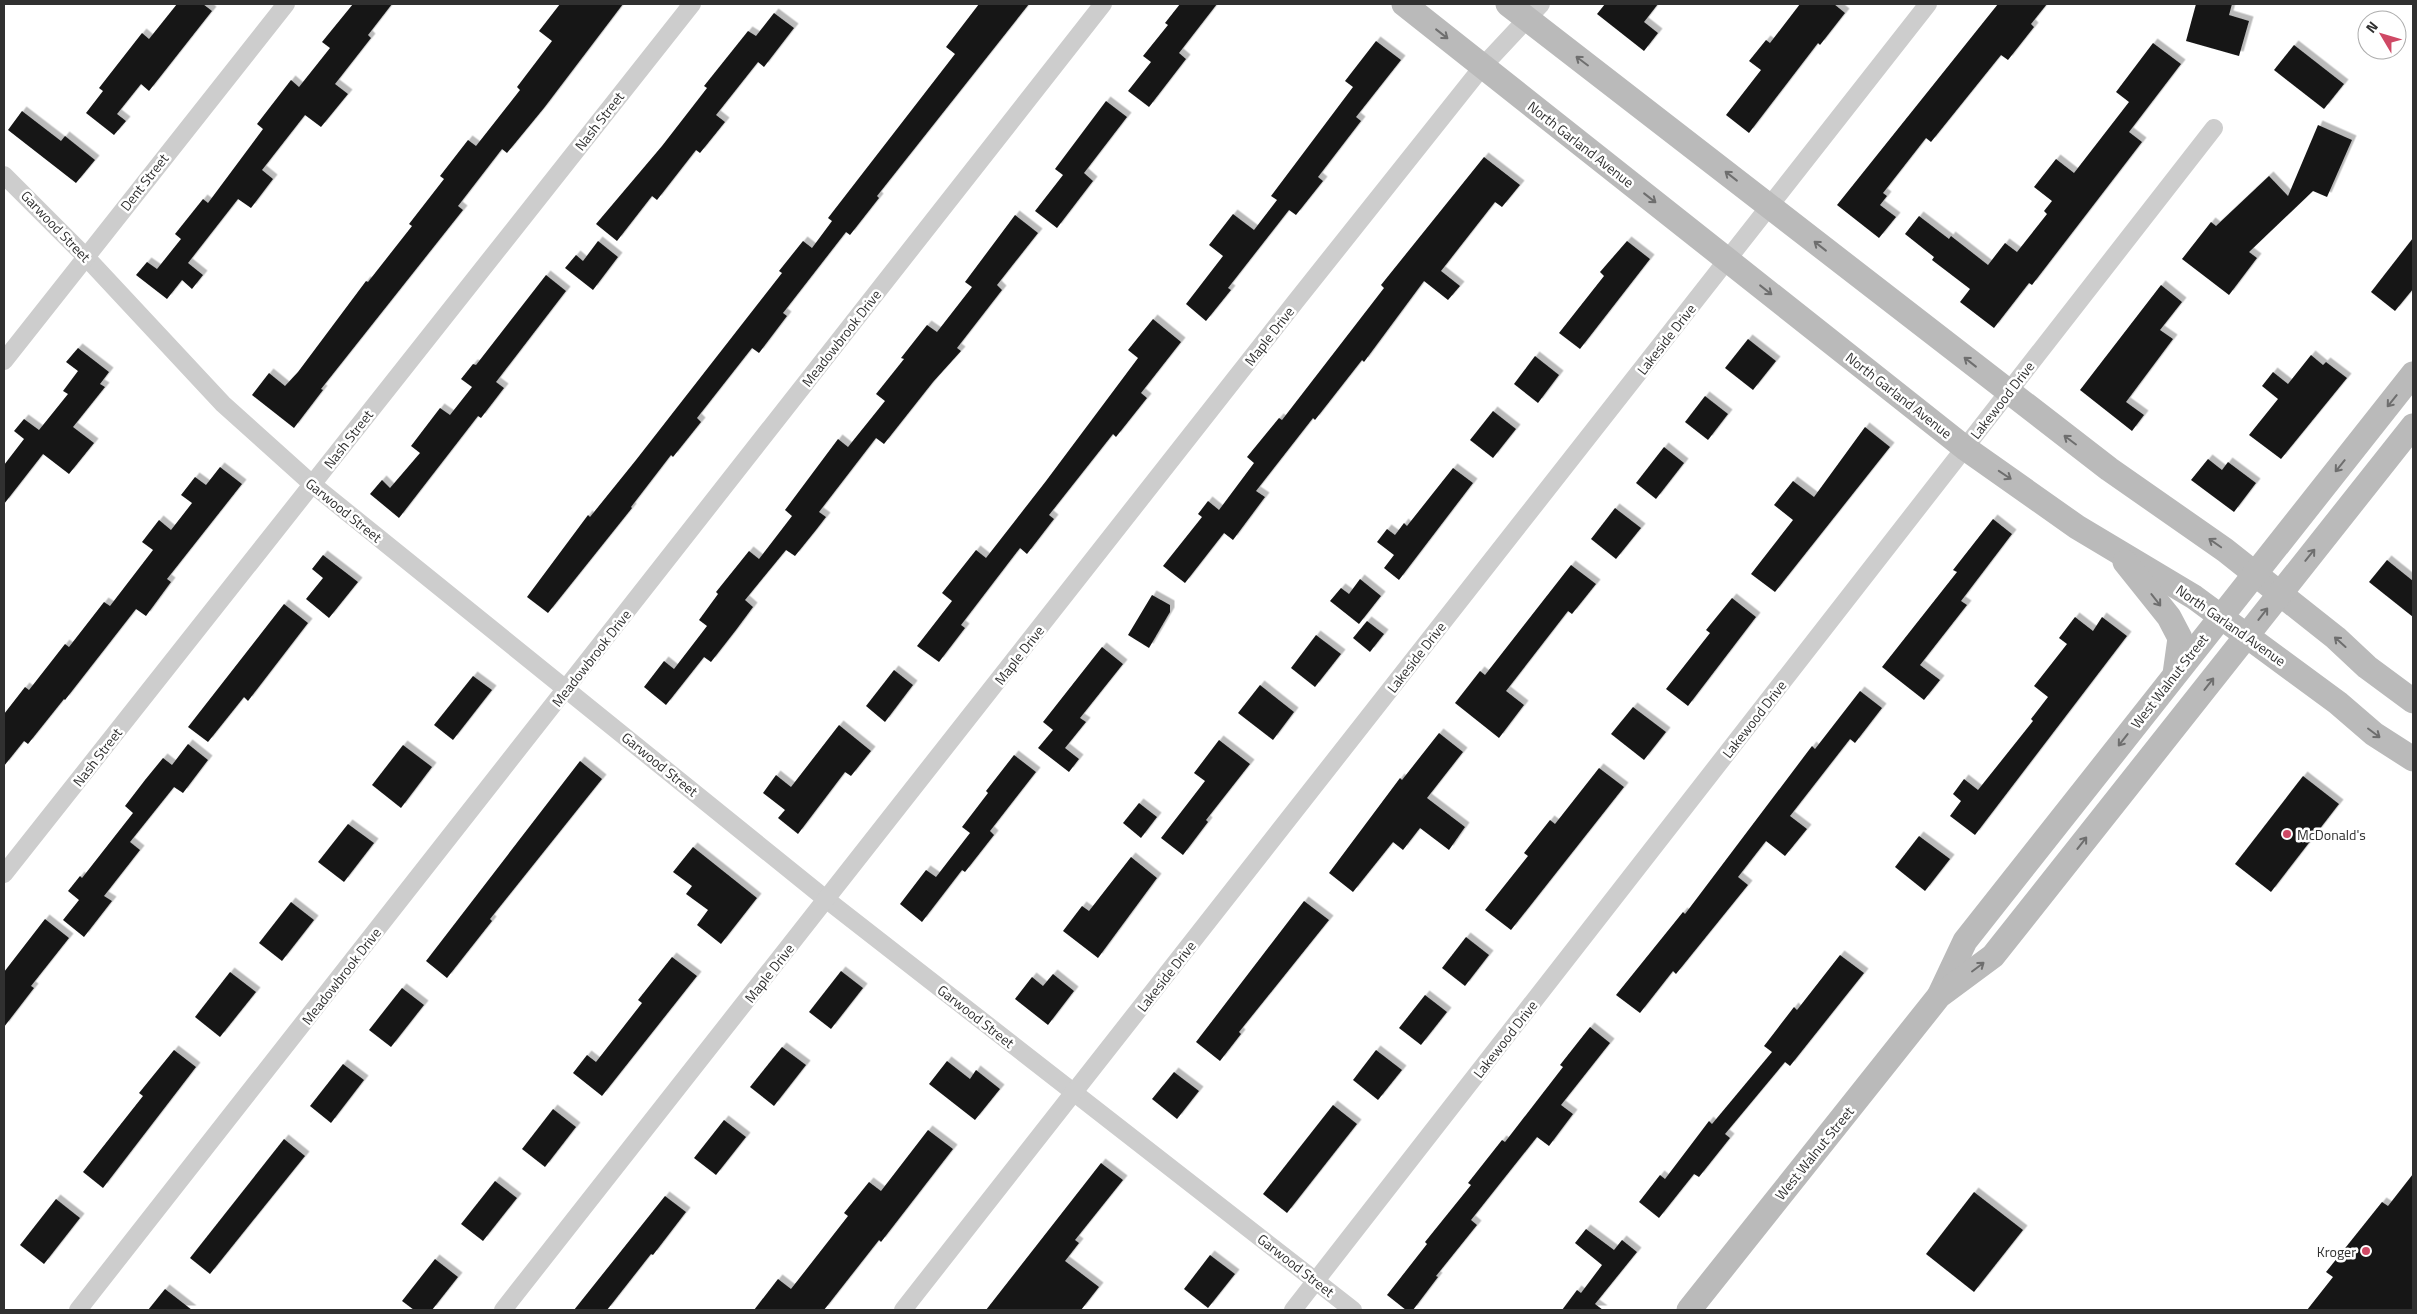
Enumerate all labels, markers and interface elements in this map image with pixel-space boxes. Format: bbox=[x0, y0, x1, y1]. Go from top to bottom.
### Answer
north arrow bbox=[2357, 10, 2407, 60]
text: N bbox=[2360, 16, 2383, 37]
one-way arrow bbox=[1435, 29, 1449, 39]
one-way arrow bbox=[1576, 55, 1589, 66]
street label: Nash Street bbox=[569, 87, 629, 155]
street label: North Garland Avenue bbox=[1523, 96, 1639, 192]
street label: Dent Street bbox=[115, 149, 173, 215]
one-way arrow bbox=[1725, 170, 1738, 181]
street label: Garwood Street bbox=[16, 185, 96, 267]
one-way arrow bbox=[1643, 193, 1656, 204]
one-way arrow bbox=[1814, 240, 1827, 251]
street label: Meadowbrook Drive bbox=[796, 285, 886, 391]
one-way arrow bbox=[1759, 285, 1772, 296]
street label: Lakeside Drive bbox=[1632, 299, 1700, 379]
street label: Maple Drive bbox=[1239, 302, 1299, 370]
street label: North Garland Avenue bbox=[1841, 347, 1957, 443]
one-way arrow bbox=[1963, 357, 1976, 368]
street label: Lakewood Drive bbox=[1965, 357, 2039, 443]
one-way arrow bbox=[2386, 394, 2397, 407]
street label: Nash Street bbox=[318, 405, 378, 473]
one-way arrow bbox=[2064, 434, 2077, 445]
one-way arrow bbox=[2334, 459, 2345, 472]
one-way arrow bbox=[1998, 470, 2012, 480]
street label: Garwood Street bbox=[301, 473, 387, 547]
one-way arrow bbox=[2208, 538, 2222, 548]
one-way arrow bbox=[2305, 548, 2316, 561]
street label: North Garland Avenue bbox=[2172, 579, 2290, 671]
one-way arrow bbox=[2150, 593, 2161, 606]
street label: Meadowbrook Drive bbox=[546, 605, 636, 711]
one-way arrow bbox=[2258, 608, 2269, 621]
street label: Lakeside Drive bbox=[1382, 617, 1450, 697]
street label: Maple Drive bbox=[989, 621, 1049, 689]
street label: West Walnut Street bbox=[2125, 629, 2213, 733]
one-way arrow bbox=[2334, 636, 2347, 648]
street label: Lakewood Drive bbox=[1717, 676, 1791, 762]
one-way arrow bbox=[2203, 677, 2214, 690]
street label: Nash Street bbox=[67, 723, 127, 791]
street label: Garwood Street bbox=[617, 727, 703, 801]
one-way arrow bbox=[2367, 728, 2381, 738]
one-way arrow bbox=[2117, 733, 2128, 746]
place label: McDonald's bbox=[2297, 824, 2366, 845]
marker: McDonald's bbox=[2281, 828, 2293, 840]
one-way arrow bbox=[2077, 837, 2088, 850]
street label: Meadowbrook Drive bbox=[296, 923, 386, 1029]
street label: Lakeside Drive bbox=[1132, 936, 1200, 1016]
street label: Maple Drive bbox=[739, 939, 799, 1007]
one-way arrow bbox=[1971, 962, 1985, 972]
street label: Garwood Street bbox=[933, 979, 1019, 1053]
street label: Lakewood Drive bbox=[1468, 996, 1542, 1082]
street label: West Walnut Street bbox=[1770, 1102, 1858, 1204]
street label: Garwood Street bbox=[1253, 1228, 1339, 1302]
place label: Kroger bbox=[2317, 1241, 2356, 1262]
marker: Kroger bbox=[2360, 1245, 2372, 1257]

